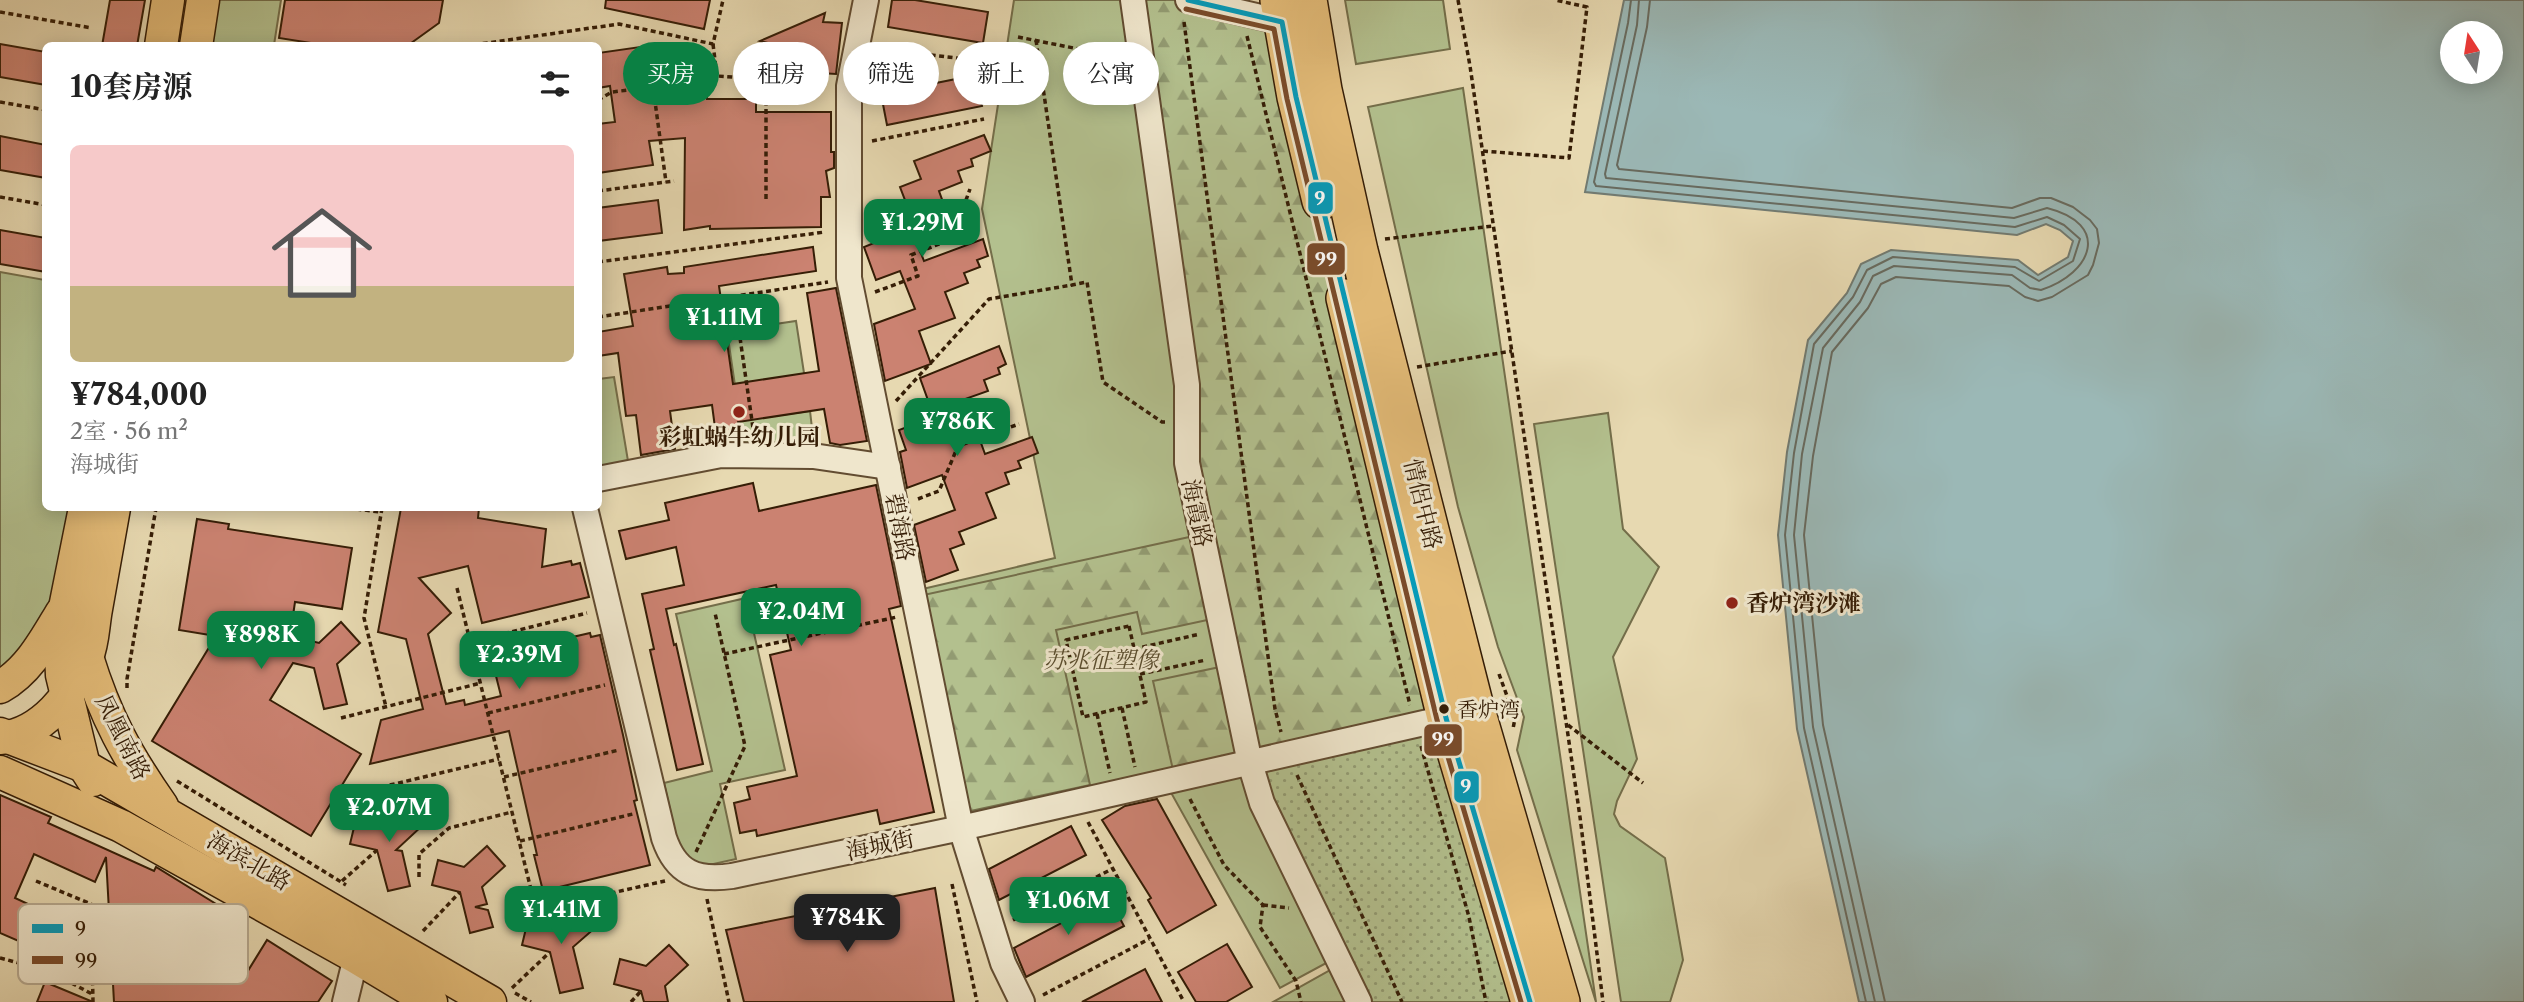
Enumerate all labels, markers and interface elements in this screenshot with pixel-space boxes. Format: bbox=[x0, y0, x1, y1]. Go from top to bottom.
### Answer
north arrow bbox=[2440, 21, 2502, 84]
map controls bbox=[2440, 21, 2503, 84]
chip: 买房 bbox=[623, 42, 719, 105]
chip: 租房 bbox=[733, 42, 829, 105]
chip: 筛选 bbox=[843, 42, 939, 105]
chip: 新上 bbox=[953, 42, 1049, 105]
chip: 公寓 bbox=[1063, 42, 1159, 105]
icon: filters bbox=[536, 65, 574, 103]
text: 10套房源 bbox=[70, 68, 192, 105]
line badge: 9 bbox=[1307, 181, 1334, 215]
text: 9 bbox=[1314, 187, 1326, 210]
icon: home bbox=[259, 190, 385, 316]
pin: ¥1.29M bbox=[865, 200, 979, 259]
text: ¥1.29M bbox=[880, 208, 964, 236]
line badge: 99 bbox=[1306, 242, 1346, 276]
text: 99 bbox=[1315, 248, 1337, 271]
pin: ¥1.11M bbox=[667, 294, 781, 354]
text: ¥1.11M bbox=[685, 303, 763, 331]
text: ¥784,000 bbox=[70, 376, 208, 413]
pin: ¥786K bbox=[908, 398, 1006, 458]
marker: 彩虹蜗牛幼儿园 bbox=[731, 404, 747, 420]
text: ¥786K bbox=[920, 407, 994, 435]
text: 2室 · 56 m² bbox=[70, 417, 188, 445]
place label: 彩虹蜗牛幼儿园 bbox=[659, 423, 820, 451]
text: 海城街 bbox=[70, 450, 139, 478]
street label: 情侶中路 bbox=[1398, 456, 1448, 552]
street label: 海霞路 bbox=[1176, 476, 1218, 550]
street label: 碧海路 bbox=[880, 490, 920, 564]
pin: ¥2.04M bbox=[744, 588, 858, 648]
place label: 香炉湾沙滩 bbox=[1746, 589, 1861, 617]
marker: 香炉湾沙滩 bbox=[1724, 595, 1740, 611]
text: ¥2.04M bbox=[757, 597, 845, 625]
pin: ¥898K bbox=[212, 612, 310, 671]
text: ¥898K bbox=[223, 620, 299, 648]
pin: ¥2.39M bbox=[462, 632, 576, 691]
text: ¥2.39M bbox=[476, 640, 562, 668]
park label: 苏兆征塑像 bbox=[1044, 646, 1161, 674]
street label: 凤凰南路 bbox=[90, 690, 156, 784]
place label: 香炉湾 bbox=[1457, 697, 1520, 722]
marker: 香炉湾 bbox=[1437, 702, 1451, 716]
line badge: 99 bbox=[1423, 723, 1463, 757]
text: 99 bbox=[1432, 728, 1454, 751]
line badge: 9 bbox=[1453, 770, 1480, 804]
text: 9 bbox=[1460, 775, 1472, 798]
pin: ¥2.07M bbox=[332, 784, 446, 844]
text: ¥2.07M bbox=[346, 793, 432, 821]
street label: 海城街 bbox=[843, 824, 917, 866]
street label: 海滨北路 bbox=[202, 826, 296, 896]
pin: ¥1.06M bbox=[1011, 878, 1125, 937]
pin: ¥1.41M bbox=[504, 886, 618, 946]
text: ¥1.06M bbox=[1025, 886, 1111, 914]
pin: ¥784K bbox=[798, 894, 896, 954]
text: ¥1.41M bbox=[521, 895, 601, 923]
text: ¥784K bbox=[810, 903, 884, 931]
legend bbox=[18, 904, 248, 984]
text: 9 bbox=[75, 917, 86, 940]
text: 99 bbox=[75, 949, 97, 972]

